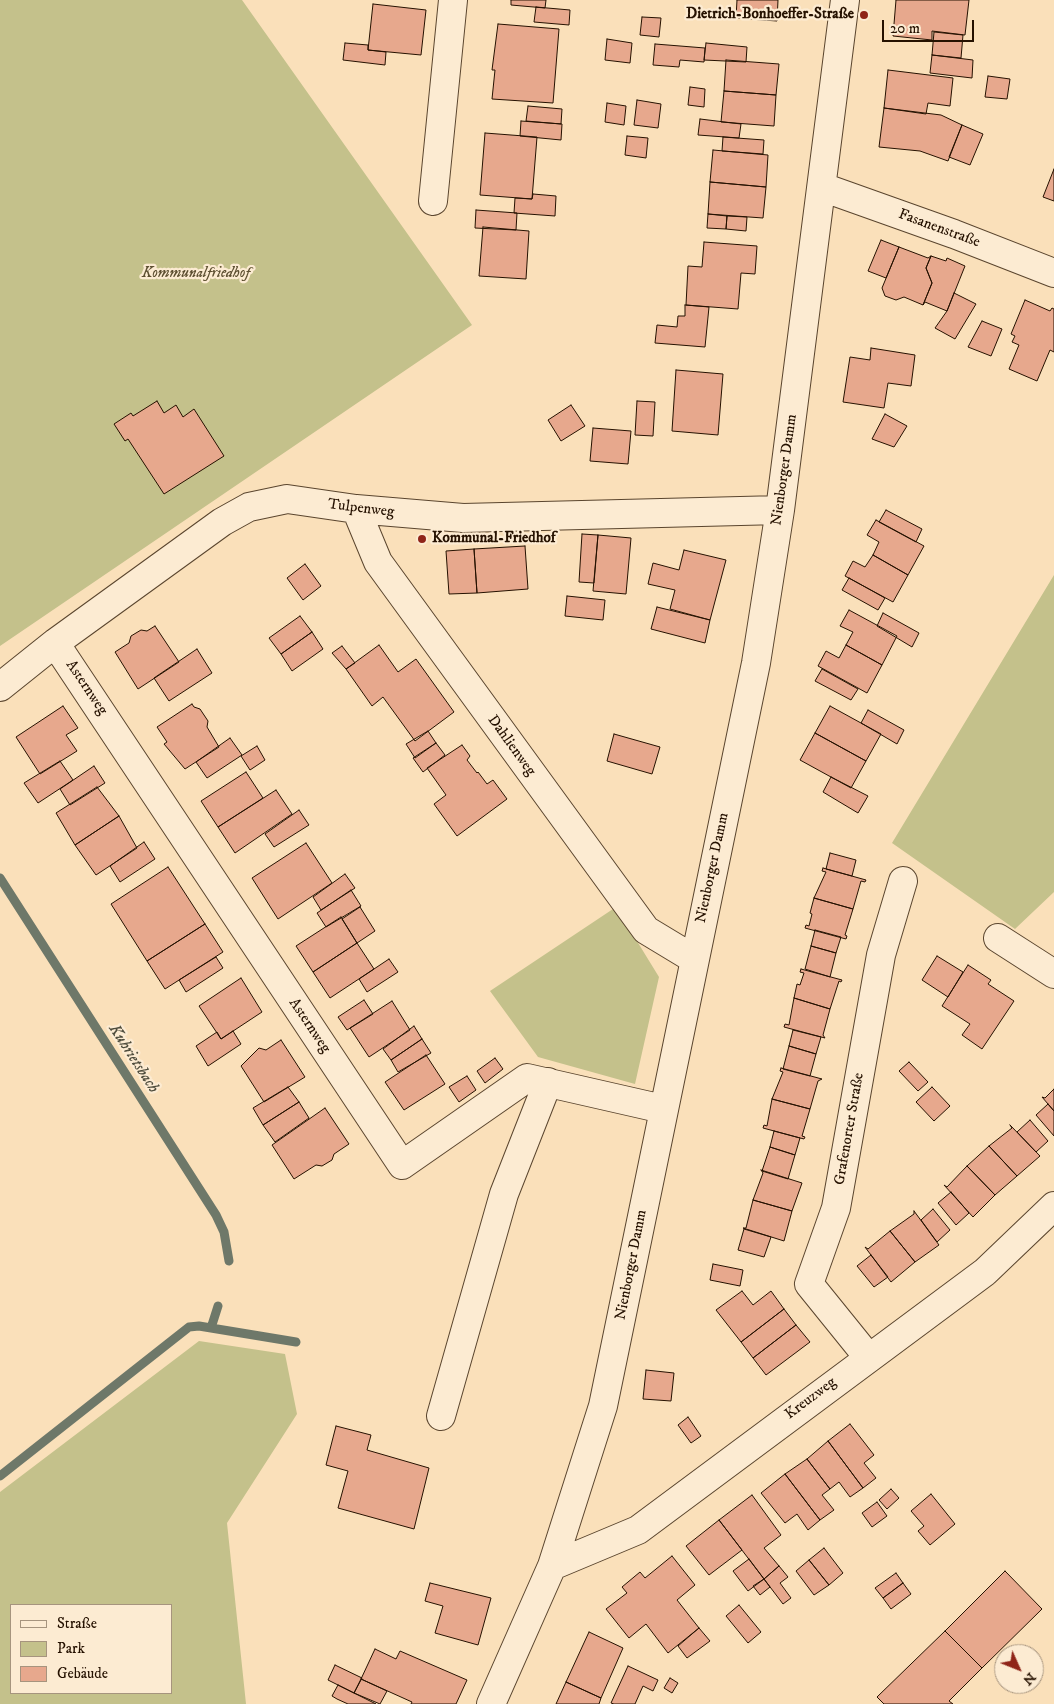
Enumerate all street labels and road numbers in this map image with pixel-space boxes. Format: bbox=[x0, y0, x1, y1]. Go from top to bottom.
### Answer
street label: Fasanenstraße bbox=[896, 206, 982, 252]
street label: Nienborger Damm bbox=[768, 413, 802, 527]
street label: Tulpenweg bbox=[327, 496, 395, 522]
street label: Asternweg bbox=[61, 657, 111, 719]
street label: Dahlienweg bbox=[483, 712, 539, 780]
street label: Nienborger Damm bbox=[693, 811, 733, 925]
street label: Asternweg bbox=[284, 995, 334, 1057]
street label: Grafenorter Straße bbox=[831, 1071, 869, 1187]
street label: Nienborger Damm bbox=[612, 1208, 652, 1322]
street label: Kreuzweg bbox=[782, 1374, 840, 1424]

